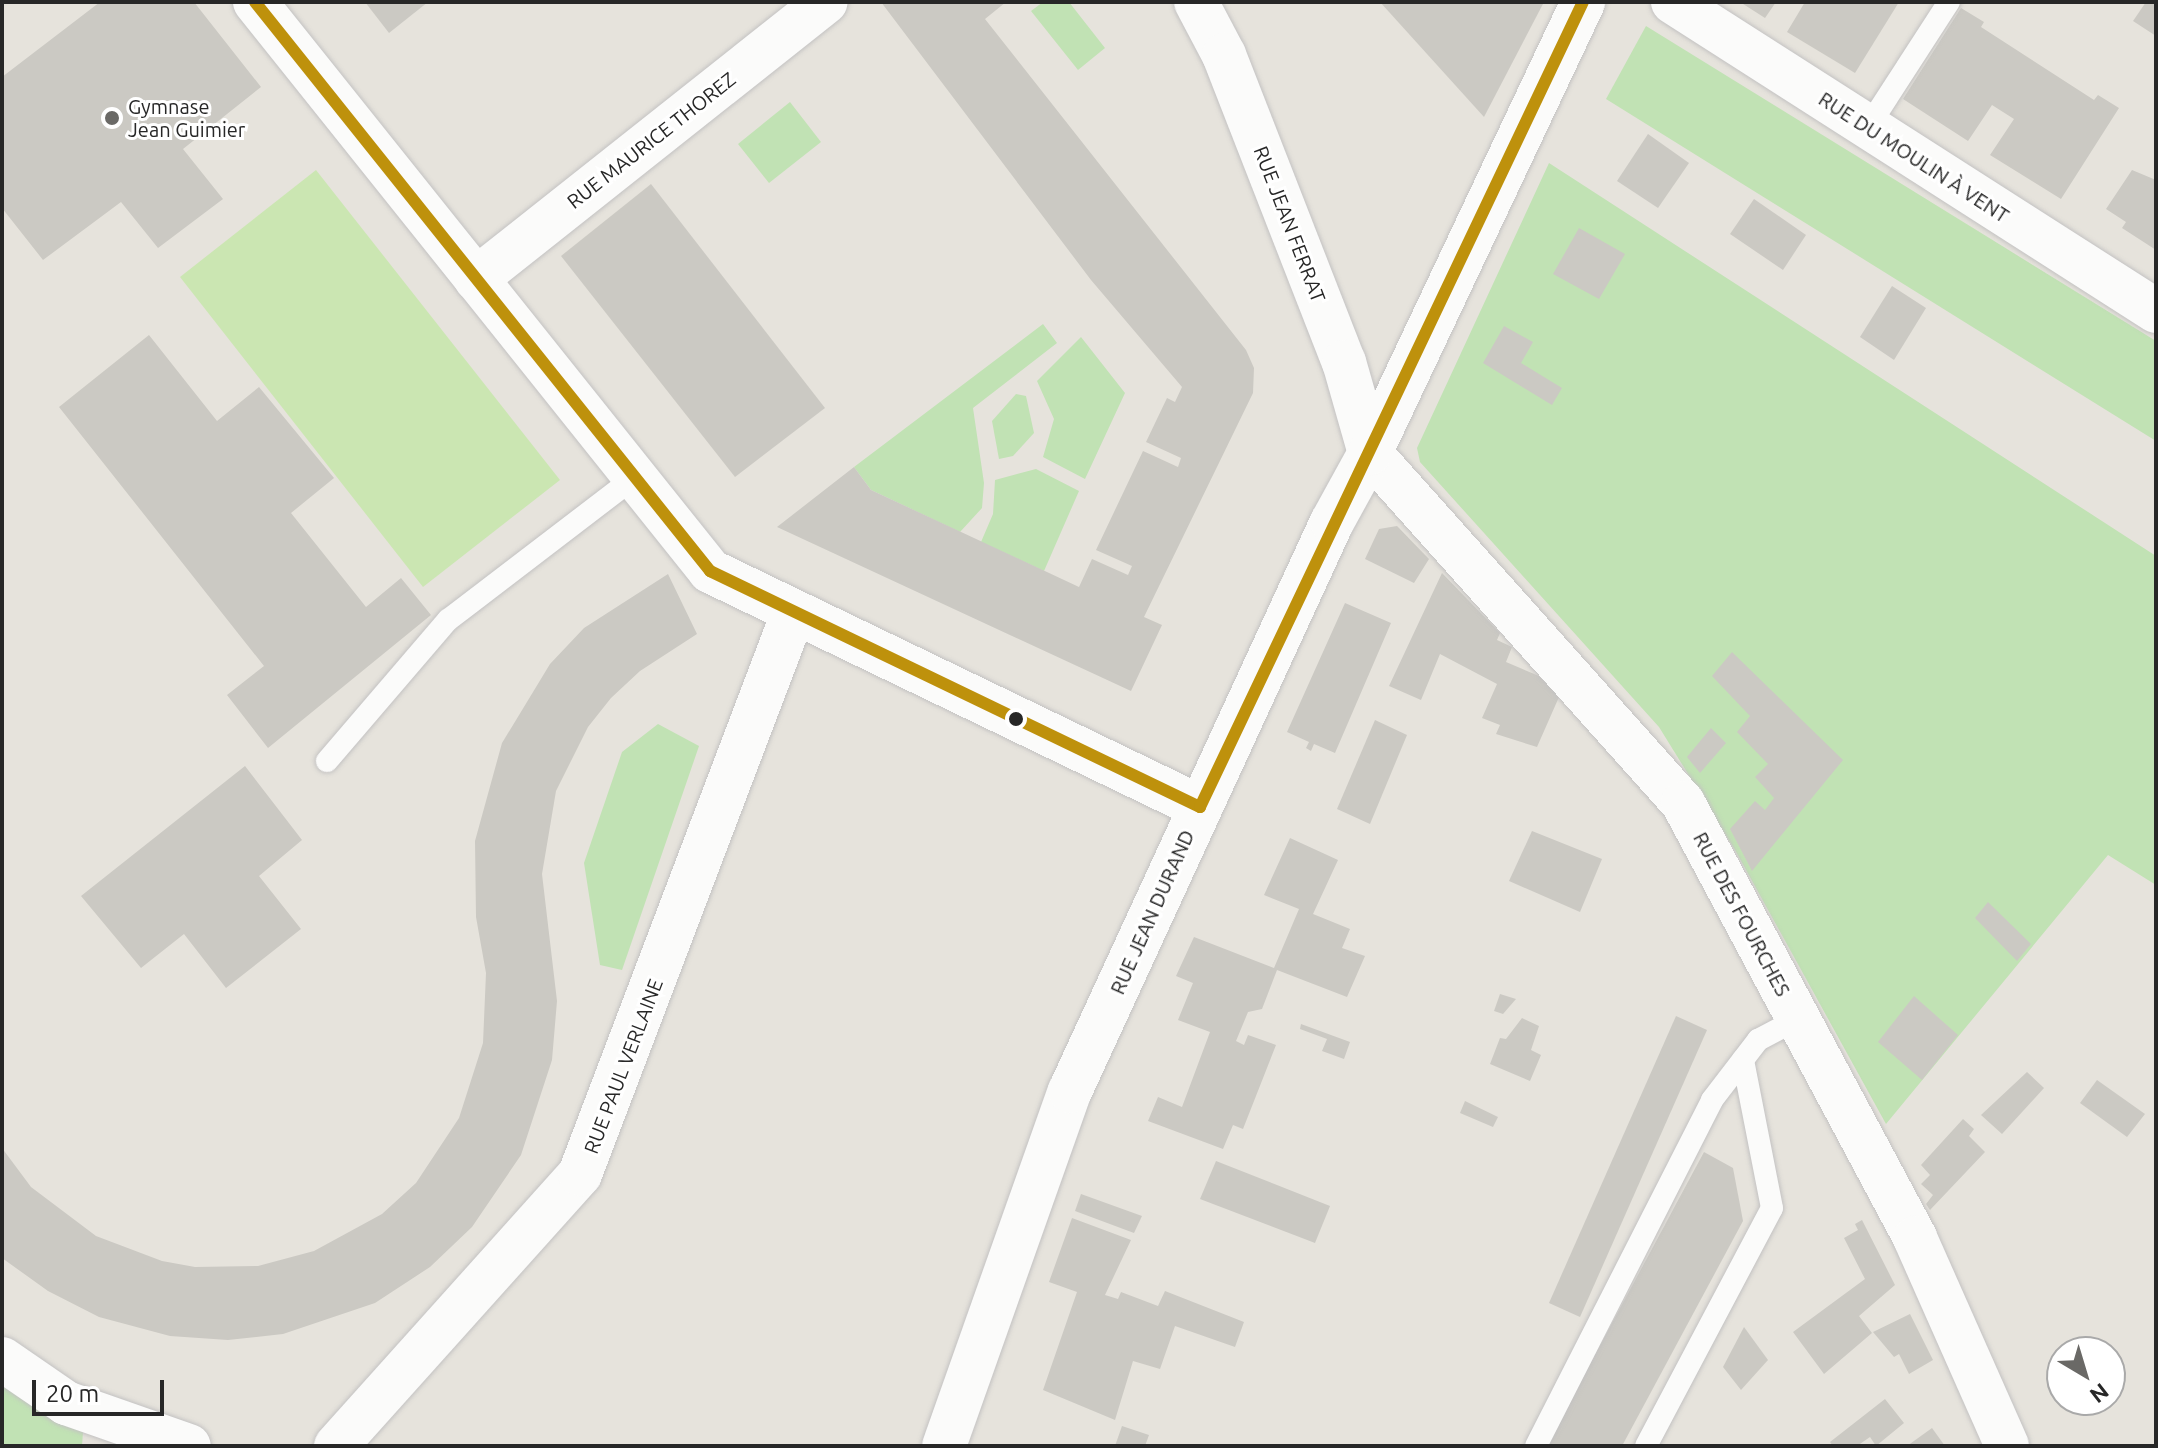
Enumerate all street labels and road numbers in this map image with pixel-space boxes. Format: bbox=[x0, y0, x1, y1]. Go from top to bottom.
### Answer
street label: RUE MAURICE THOREZ bbox=[562, 67, 740, 213]
street label: RUE DU MOULIN À VENT bbox=[1814, 87, 2014, 227]
street label: RUE JEAN FERRAT bbox=[1249, 142, 1331, 306]
street label: RUE JEAN DURAND bbox=[1105, 826, 1199, 998]
street label: RUE DES FOURCHES bbox=[1689, 828, 1795, 1000]
street label: RUE PAUL VERLAINE bbox=[579, 975, 667, 1157]

